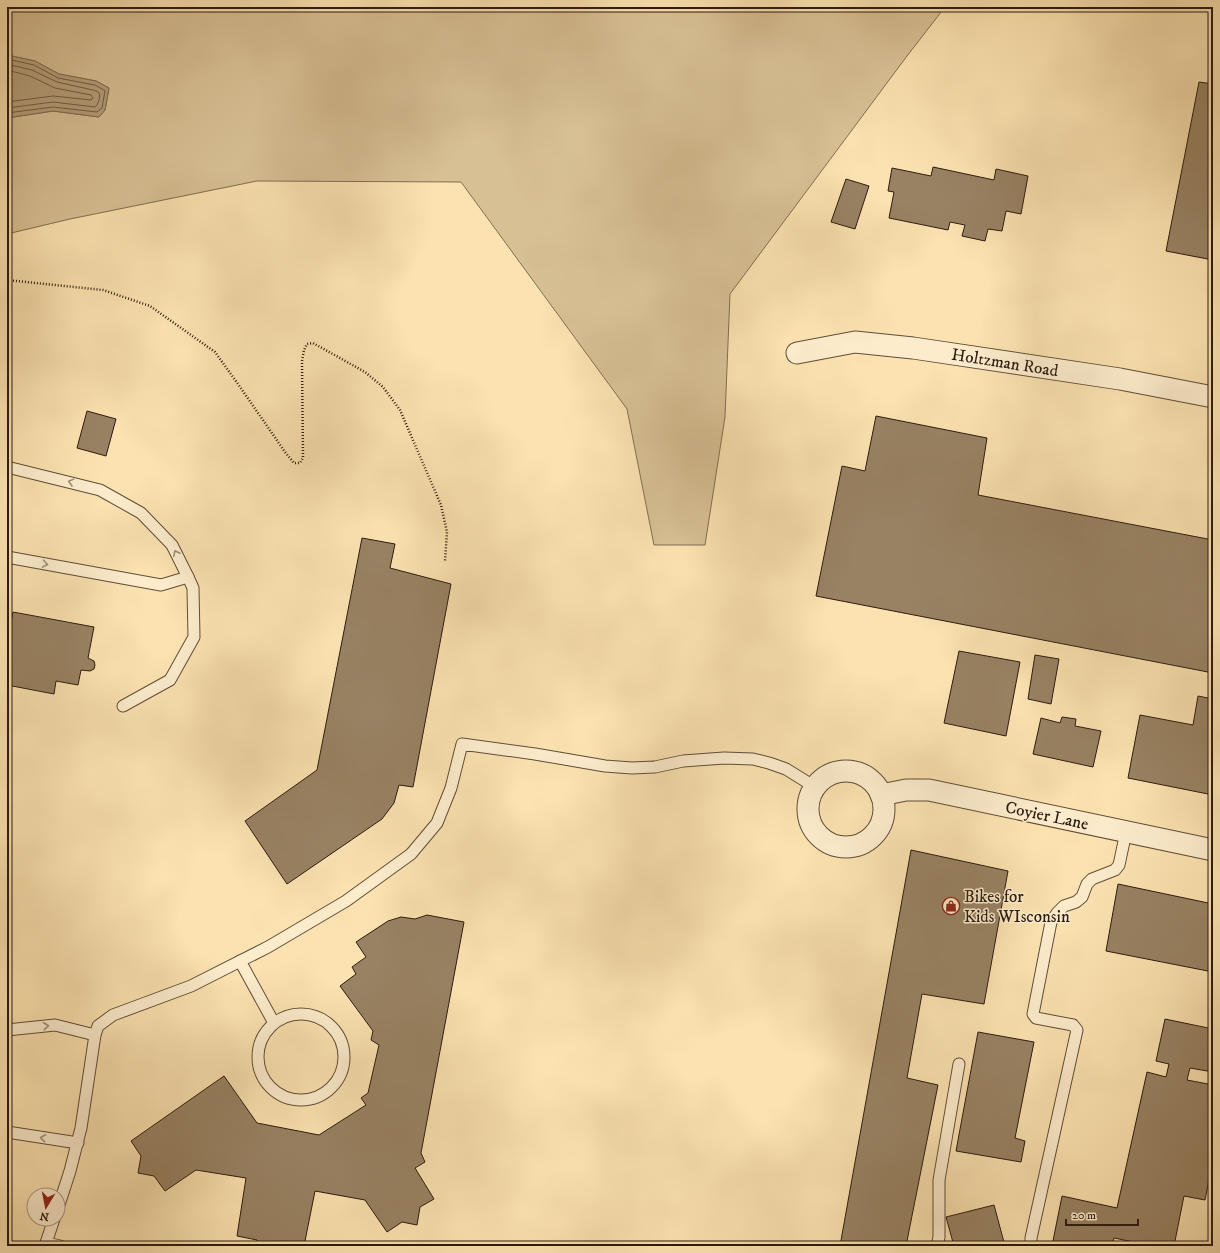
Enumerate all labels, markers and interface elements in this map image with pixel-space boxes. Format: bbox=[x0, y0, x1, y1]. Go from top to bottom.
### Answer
street label: Holtzman Road bbox=[950, 344, 1060, 382]
one-way arrow bbox=[68, 479, 74, 487]
one-way arrow bbox=[173, 550, 181, 557]
one-way arrow bbox=[42, 559, 49, 568]
street label: Coyier Lane bbox=[1003, 796, 1090, 836]
place label: Bikes for Kids WIsconsin bbox=[964, 886, 1070, 928]
shop icon: Bikes for Kids WIsconsin bbox=[941, 896, 961, 916]
one-way arrow bbox=[43, 1022, 49, 1031]
one-way arrow bbox=[39, 1134, 46, 1143]
north arrow bbox=[26, 1187, 66, 1227]
scale bar bbox=[1066, 1201, 1138, 1227]
text: N bbox=[39, 1208, 50, 1224]
text: 20 m bbox=[1072, 1208, 1096, 1223]

